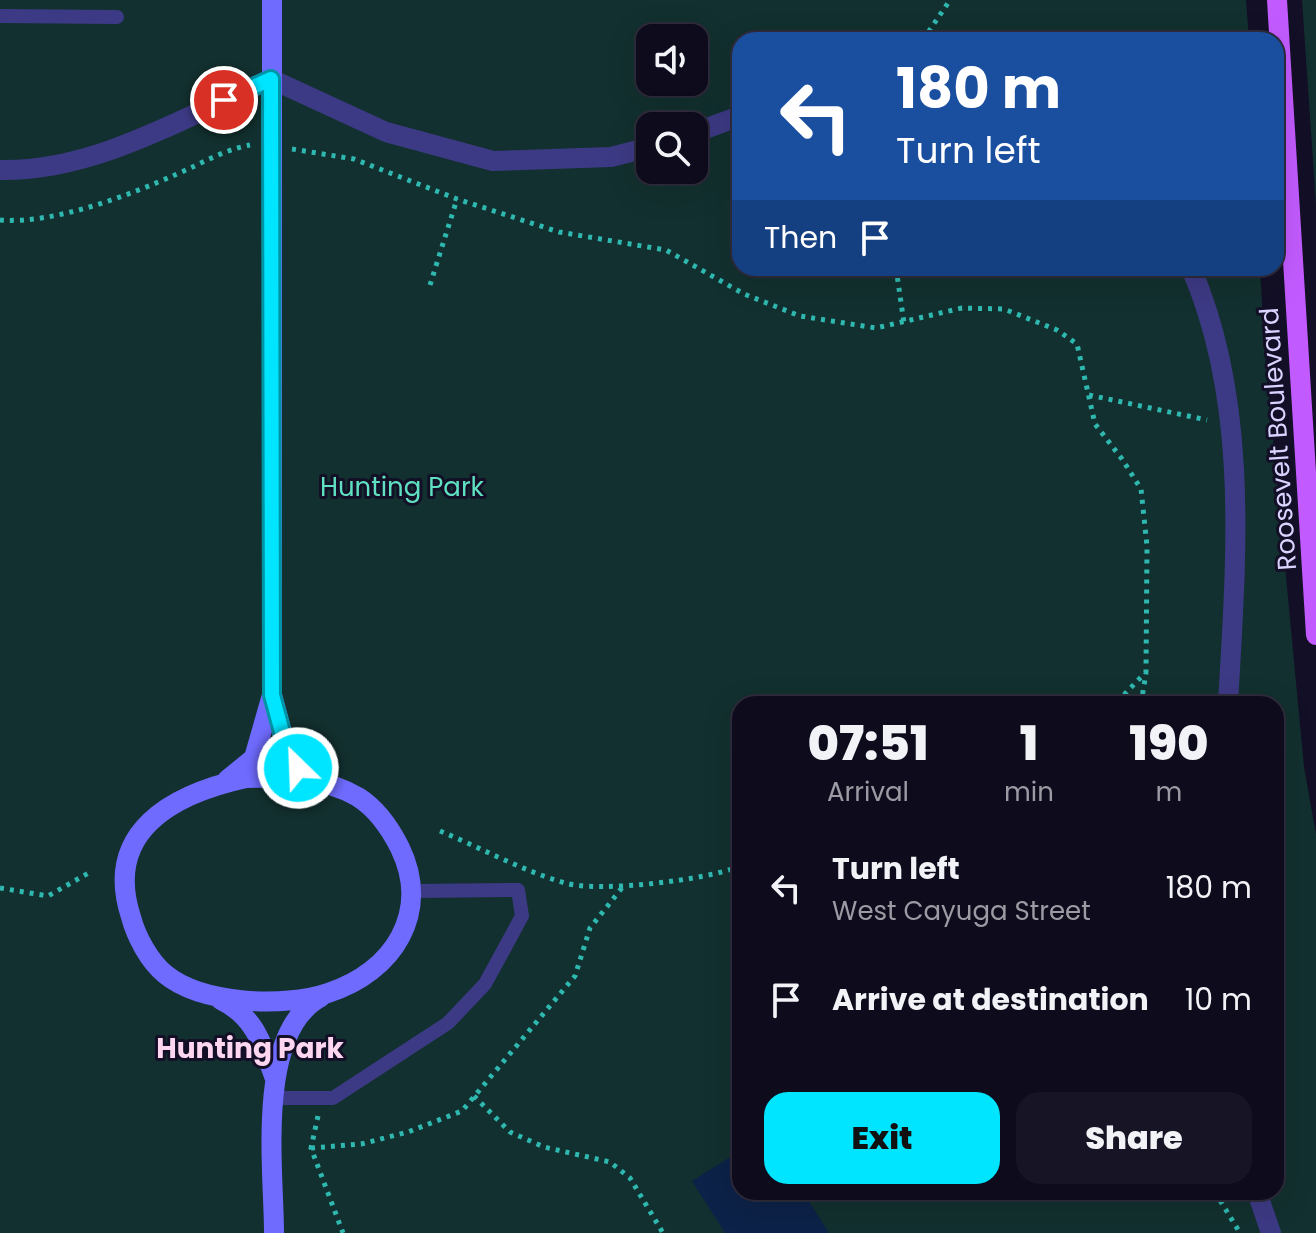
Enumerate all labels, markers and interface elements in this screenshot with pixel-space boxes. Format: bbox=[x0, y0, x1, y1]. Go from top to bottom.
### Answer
map controls bbox=[636, 24, 708, 184]
button: sound bbox=[636, 24, 708, 96]
text: 180 m bbox=[896, 49, 1061, 128]
icon: left bbox=[764, 64, 868, 168]
pin bbox=[190, 66, 258, 134]
icon: arrive bbox=[202, 78, 246, 122]
button: search bbox=[636, 112, 708, 184]
text: Turn left bbox=[896, 125, 1041, 176]
text: Then bbox=[764, 216, 837, 259]
icon: arrive bbox=[853, 216, 897, 260]
street label: Roosevelt Boulevard bbox=[1251, 306, 1305, 572]
park label: Hunting Park bbox=[320, 469, 485, 505]
text: 07:51 bbox=[807, 710, 929, 777]
text: 1 bbox=[1020, 710, 1038, 777]
text: 190 bbox=[1129, 710, 1209, 777]
position arrow bbox=[256, 726, 340, 810]
text: Arrival bbox=[827, 774, 909, 810]
text: min bbox=[1004, 774, 1054, 810]
text: m bbox=[1156, 774, 1182, 810]
text: Turn left bbox=[832, 847, 960, 890]
icon: left bbox=[764, 866, 808, 910]
text: 180 m bbox=[1166, 866, 1252, 909]
text: West Cayuga Street bbox=[832, 893, 1091, 929]
icon: arrive bbox=[764, 978, 808, 1022]
text: Arrive at destination bbox=[832, 978, 1149, 1021]
text: 10 m bbox=[1185, 978, 1252, 1021]
district label: Hunting Park bbox=[156, 1029, 344, 1068]
button: Exit bbox=[764, 1092, 1000, 1184]
button: Share bbox=[1016, 1092, 1252, 1184]

